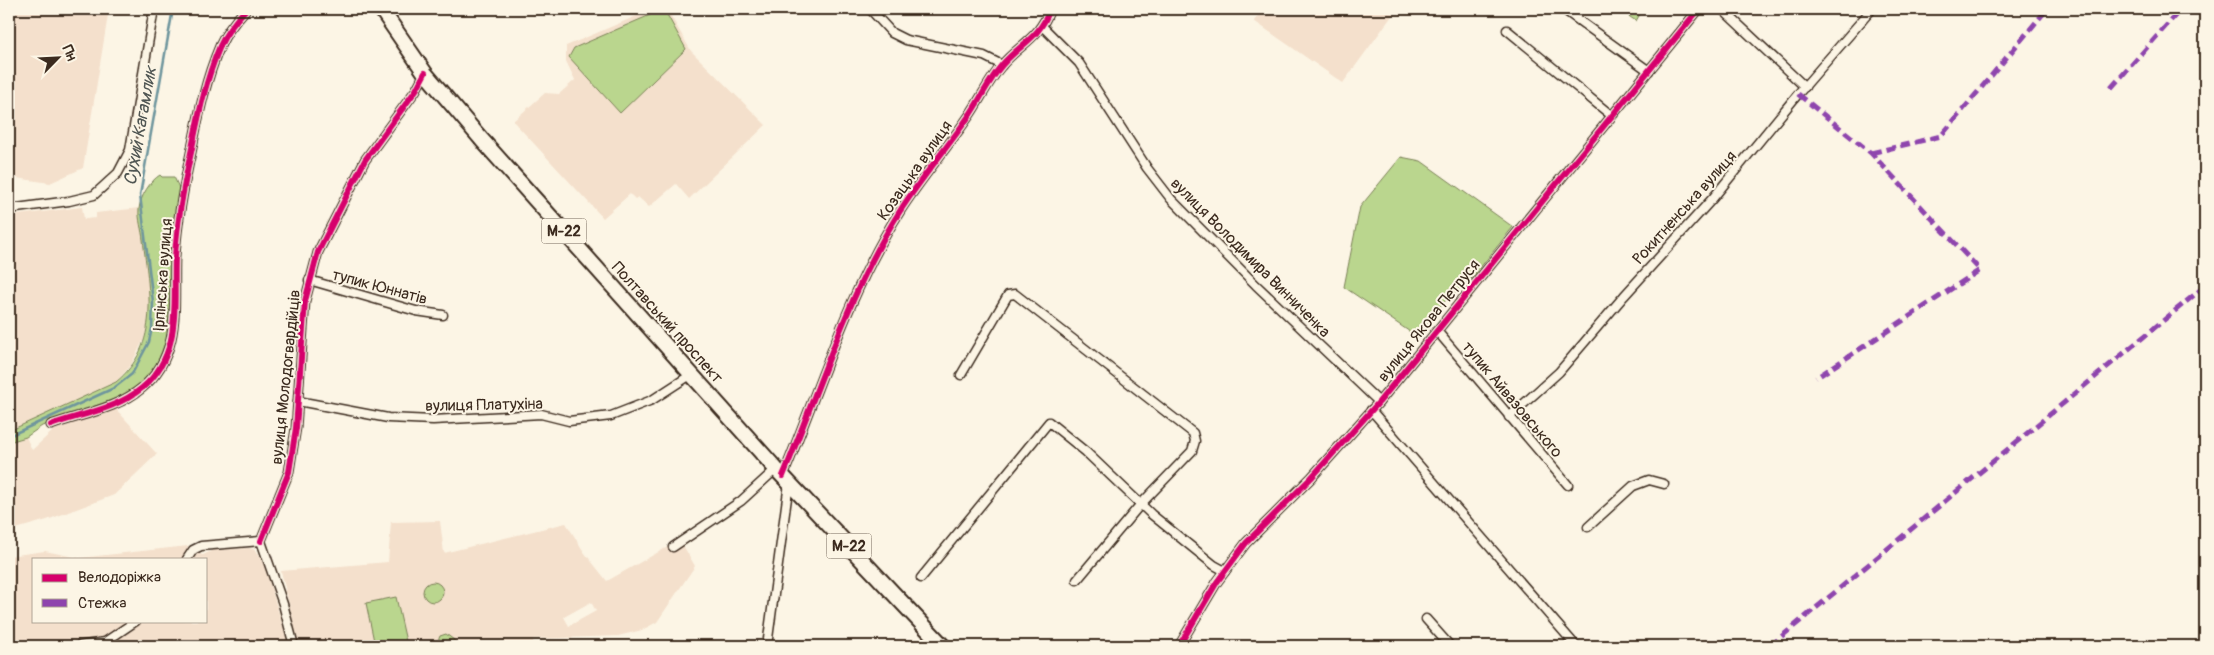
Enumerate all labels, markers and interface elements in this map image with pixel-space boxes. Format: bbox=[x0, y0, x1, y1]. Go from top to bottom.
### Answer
north arrow bbox=[32, 32, 82, 82]
text: Пн bbox=[59, 42, 80, 63]
water label: Сухий Кагамлик bbox=[119, 63, 163, 187]
street label: Козацька вулиця bbox=[873, 117, 957, 224]
street label: Рокитненська вулиця bbox=[1628, 147, 1741, 269]
street label: вулиця Володимира Винниченка bbox=[1166, 174, 1334, 342]
street label: Ірпінська вулиця bbox=[149, 218, 177, 332]
road number: М-22 bbox=[542, 218, 586, 244]
street label: вулиця Якова Петруся bbox=[1373, 255, 1484, 386]
street label: Полтавський проспект bbox=[607, 258, 727, 388]
street label: тупик Юннатів bbox=[330, 265, 430, 309]
street label: вулиця Молодогвардійців bbox=[267, 289, 305, 466]
street label: тупик Айвазовського bbox=[1458, 337, 1567, 462]
street label: вулиця Платухіна bbox=[425, 394, 543, 416]
road number: М-22 bbox=[826, 534, 872, 558]
legend bbox=[32, 558, 208, 622]
text: Велодоріжка bbox=[78, 568, 161, 587]
text: Стежка bbox=[78, 594, 127, 613]

